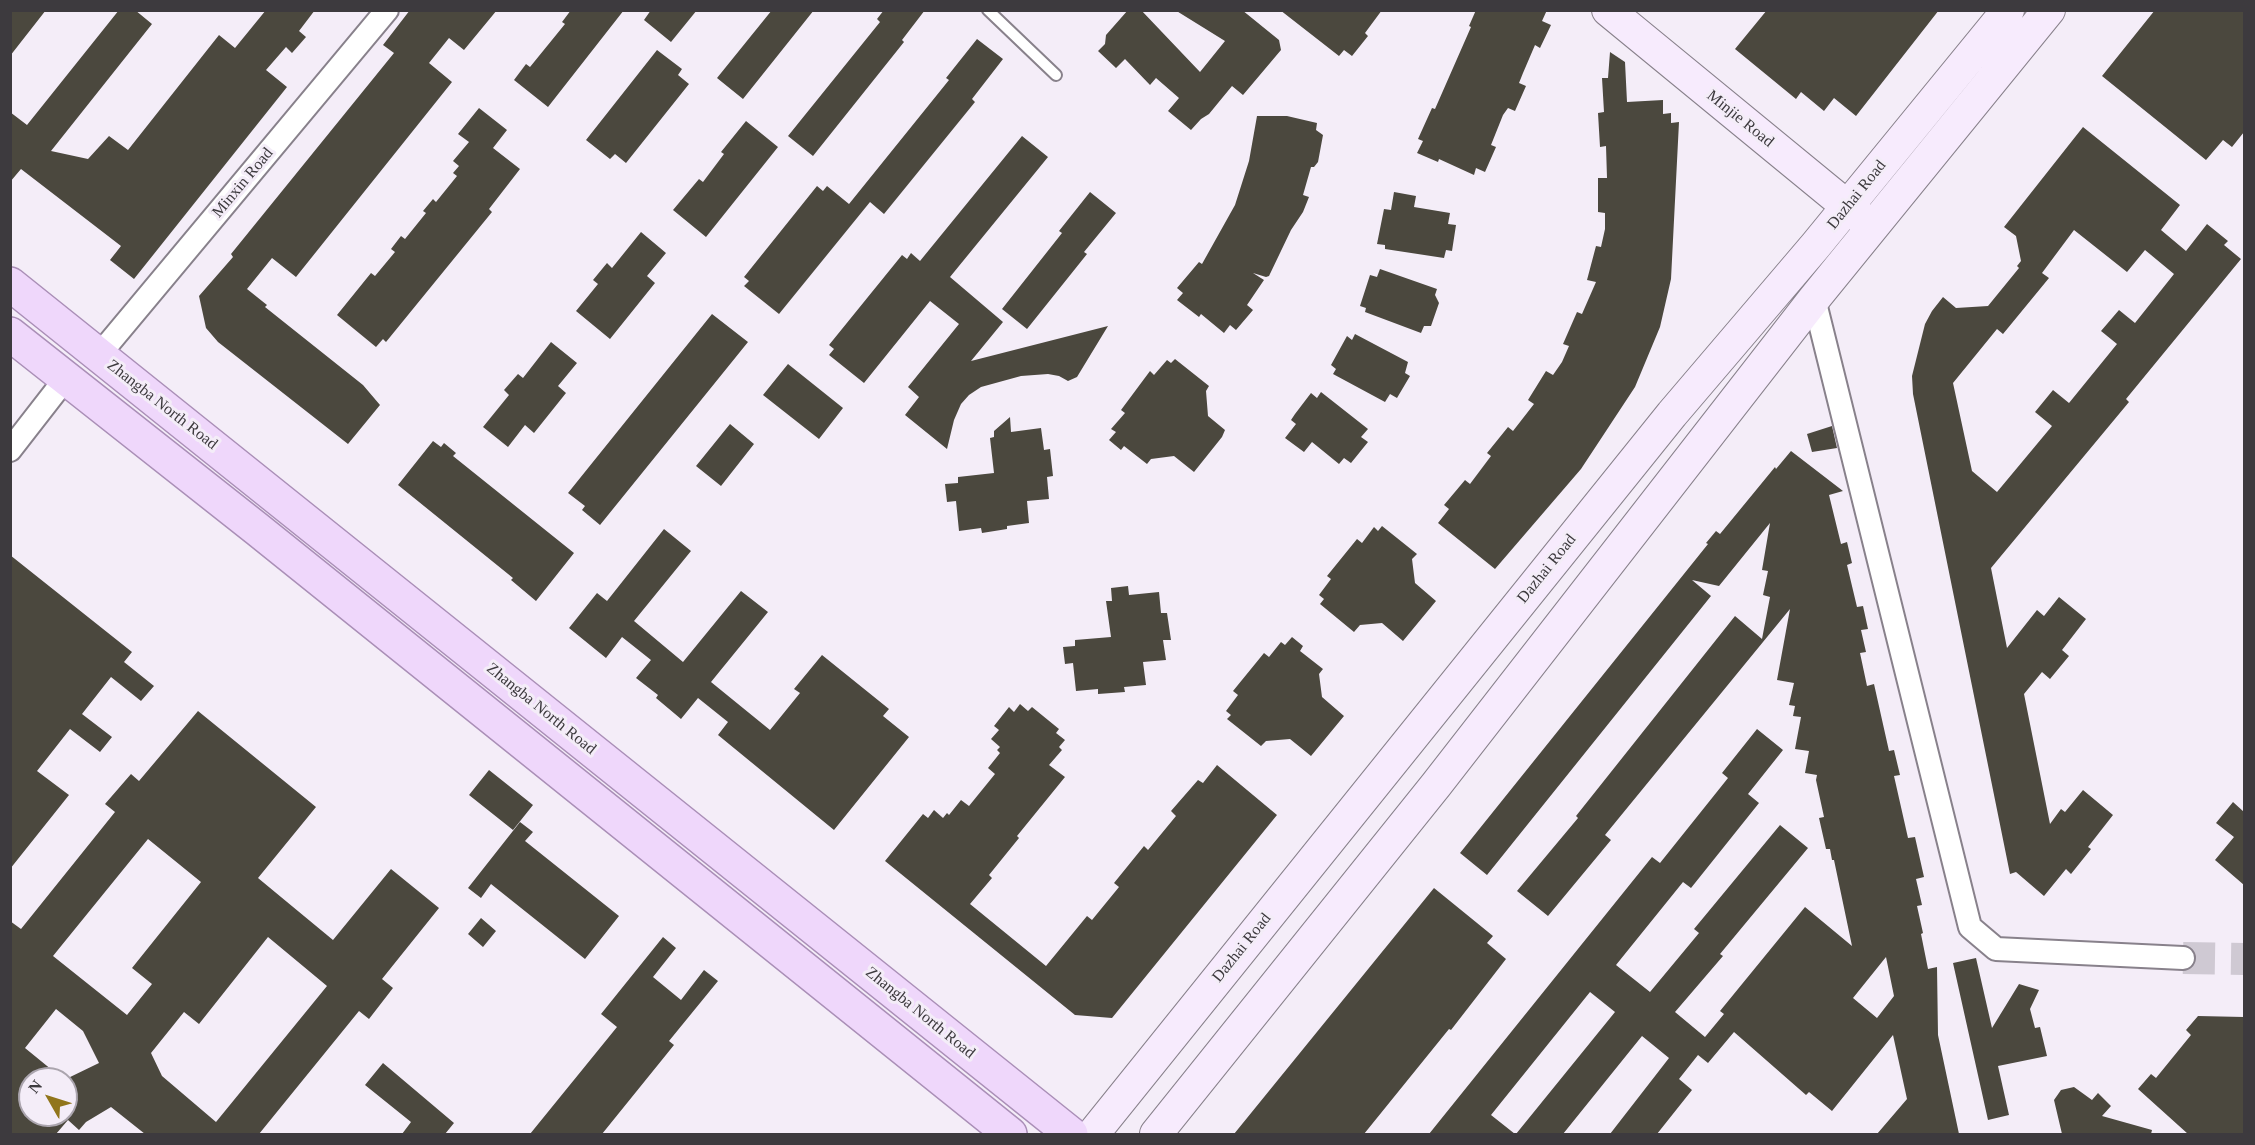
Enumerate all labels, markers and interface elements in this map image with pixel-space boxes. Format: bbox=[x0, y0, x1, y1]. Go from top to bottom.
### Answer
street label: Minjie Road bbox=[1703, 86, 1777, 152]
street label: Minxin Road bbox=[208, 144, 278, 222]
street label: Dazhai Road bbox=[1823, 157, 1891, 233]
street label: Zhangba North Road bbox=[103, 356, 221, 454]
street label: Dazhai Road bbox=[1513, 531, 1581, 607]
street label: Zhangba North Road bbox=[482, 659, 600, 759]
street label: Dazhai Road bbox=[1208, 910, 1276, 986]
street label: Zhangba North Road bbox=[861, 963, 979, 1063]
north arrow bbox=[18, 1067, 78, 1127]
text: N bbox=[25, 1077, 45, 1096]

